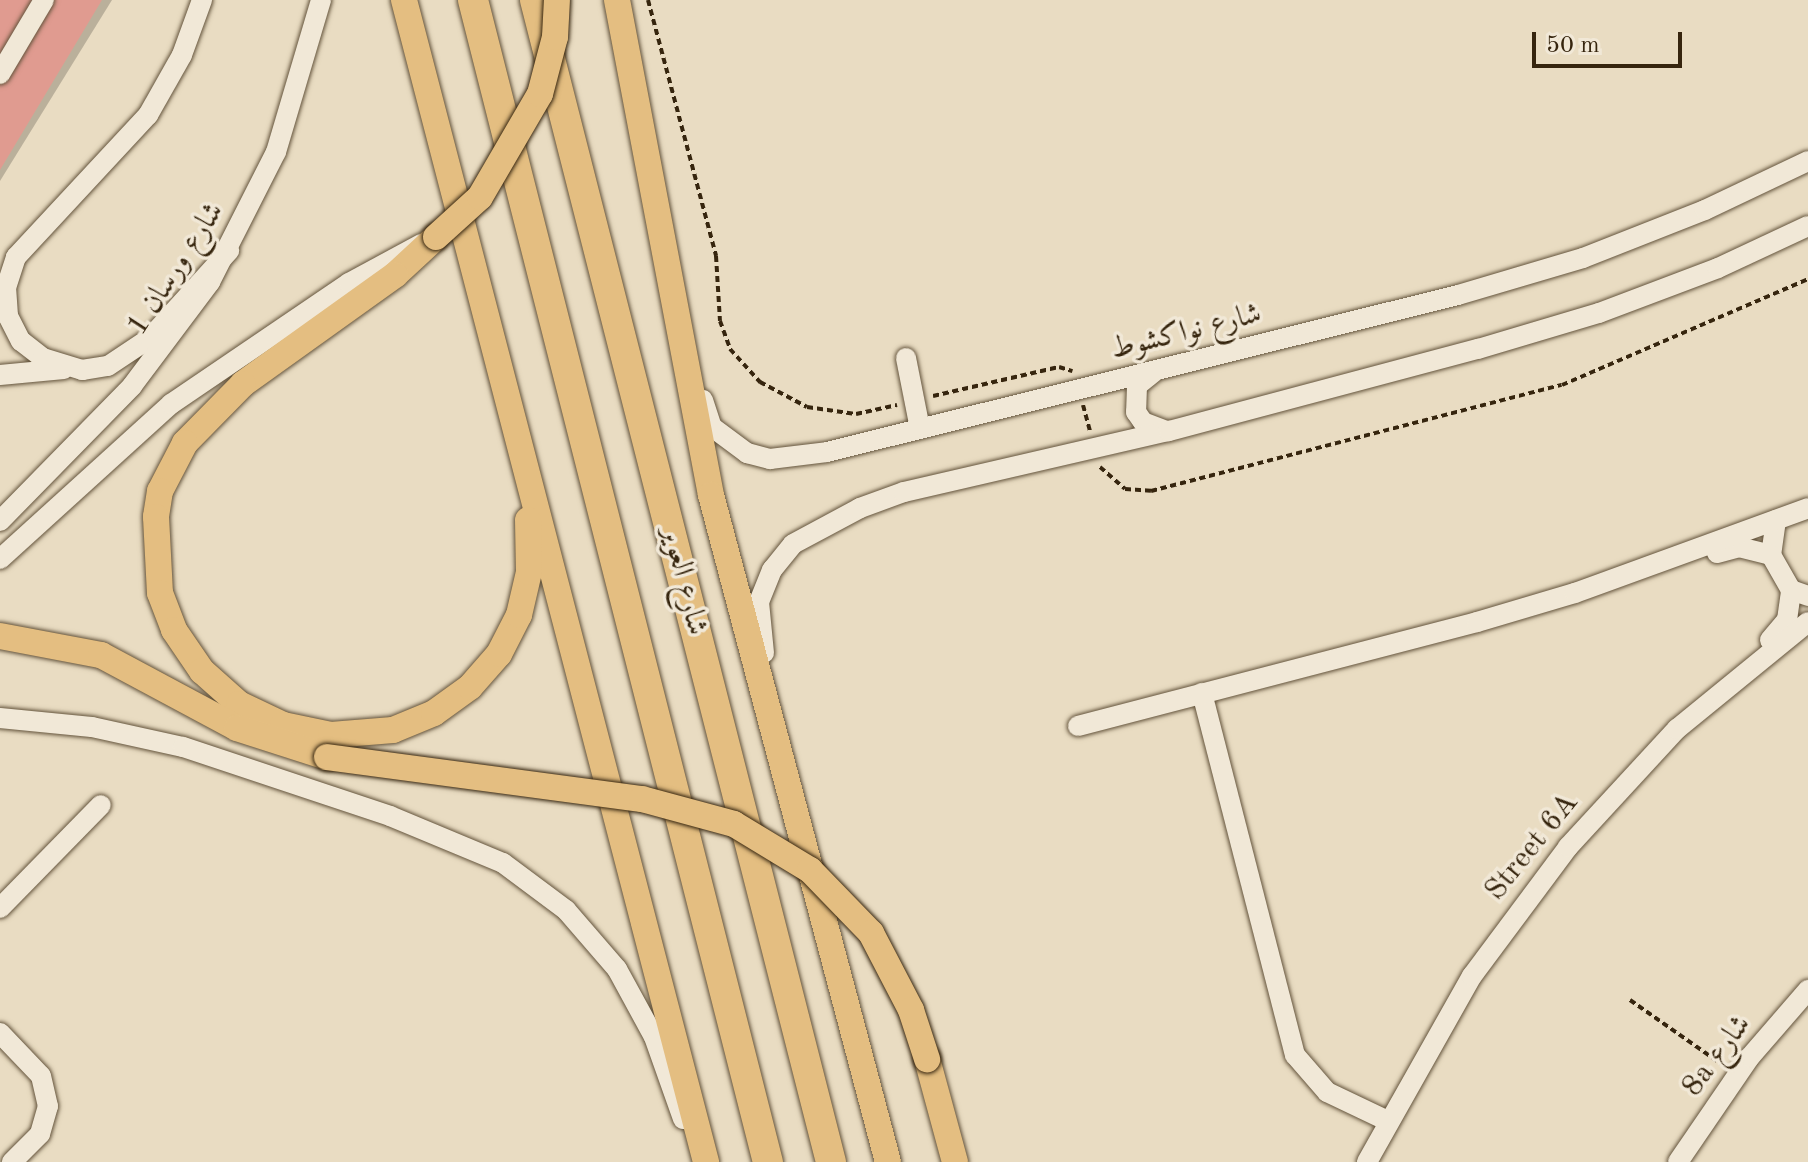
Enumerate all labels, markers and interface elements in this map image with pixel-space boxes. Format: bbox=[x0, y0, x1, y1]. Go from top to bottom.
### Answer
scale bar bbox=[1536, 16, 1686, 66]
text: 50 m bbox=[1546, 34, 1600, 58]
street label: شارع ورسان 1 bbox=[120, 196, 232, 342]
street label: شارع نواكشوط bbox=[1107, 296, 1265, 368]
street label: شارع العوير bbox=[653, 523, 715, 639]
street label: Street 6A bbox=[1478, 786, 1586, 908]
street label: 8a شارع bbox=[1675, 1008, 1759, 1104]

